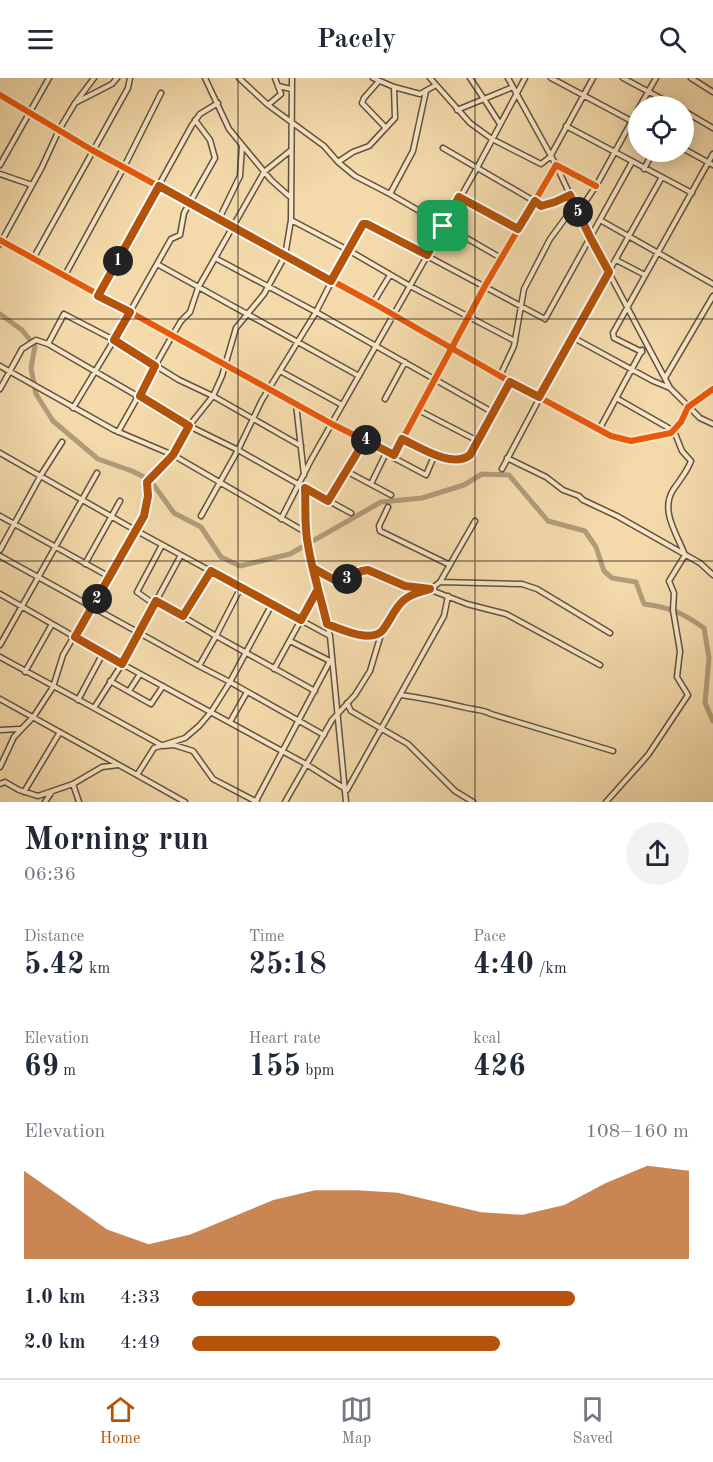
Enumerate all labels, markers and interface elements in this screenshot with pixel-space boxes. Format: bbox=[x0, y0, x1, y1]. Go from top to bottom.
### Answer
icon: menu bbox=[24, 23, 57, 56]
icon: search bbox=[656, 23, 689, 56]
text: Pacely bbox=[317, 26, 396, 53]
map controls bbox=[628, 96, 694, 162]
button: locate bbox=[628, 96, 694, 162]
pin: 5 bbox=[563, 197, 593, 227]
pin bbox=[417, 200, 468, 251]
text: 5 bbox=[573, 204, 583, 220]
icon: arrive bbox=[426, 209, 459, 242]
pin: 1 bbox=[103, 246, 133, 276]
text: 1 bbox=[113, 253, 123, 269]
pin: 4 bbox=[351, 425, 381, 455]
text: 4 bbox=[361, 432, 371, 448]
pin: 3 bbox=[332, 564, 362, 594]
text: 3 bbox=[342, 571, 352, 587]
pin: 2 bbox=[82, 584, 112, 614]
text: 2 bbox=[92, 591, 102, 607]
button: share bbox=[626, 822, 689, 885]
text: Morning run bbox=[24, 824, 209, 857]
text: 06:36 bbox=[24, 865, 76, 885]
text: Distance bbox=[24, 929, 84, 945]
text: Time bbox=[249, 929, 284, 945]
text: Pace bbox=[473, 929, 506, 945]
text: 5.42 bbox=[24, 950, 85, 980]
text: 25:18 bbox=[249, 950, 327, 980]
text: 4:40 bbox=[473, 950, 534, 980]
text: km bbox=[85, 961, 110, 977]
text: /km bbox=[534, 961, 567, 977]
text: Elevation bbox=[24, 1031, 89, 1047]
text: Heart rate bbox=[249, 1031, 321, 1047]
text: kcal bbox=[473, 1031, 501, 1047]
text: 69 bbox=[24, 1052, 59, 1082]
text: 155 bbox=[249, 1052, 301, 1082]
text: 426 bbox=[473, 1052, 526, 1082]
text: m bbox=[59, 1063, 76, 1079]
text: bpm bbox=[301, 1063, 335, 1079]
text: Elevation bbox=[24, 1122, 105, 1142]
text: 108–160 m bbox=[586, 1122, 689, 1142]
text: 1.0 km bbox=[24, 1288, 86, 1308]
text: 4:33 bbox=[120, 1288, 160, 1308]
text: 2.0 km bbox=[24, 1333, 86, 1353]
text: 4:49 bbox=[120, 1333, 160, 1353]
tab: Home bbox=[100, 1393, 140, 1449]
tab: Map bbox=[340, 1393, 373, 1449]
tab: Saved bbox=[572, 1393, 613, 1449]

